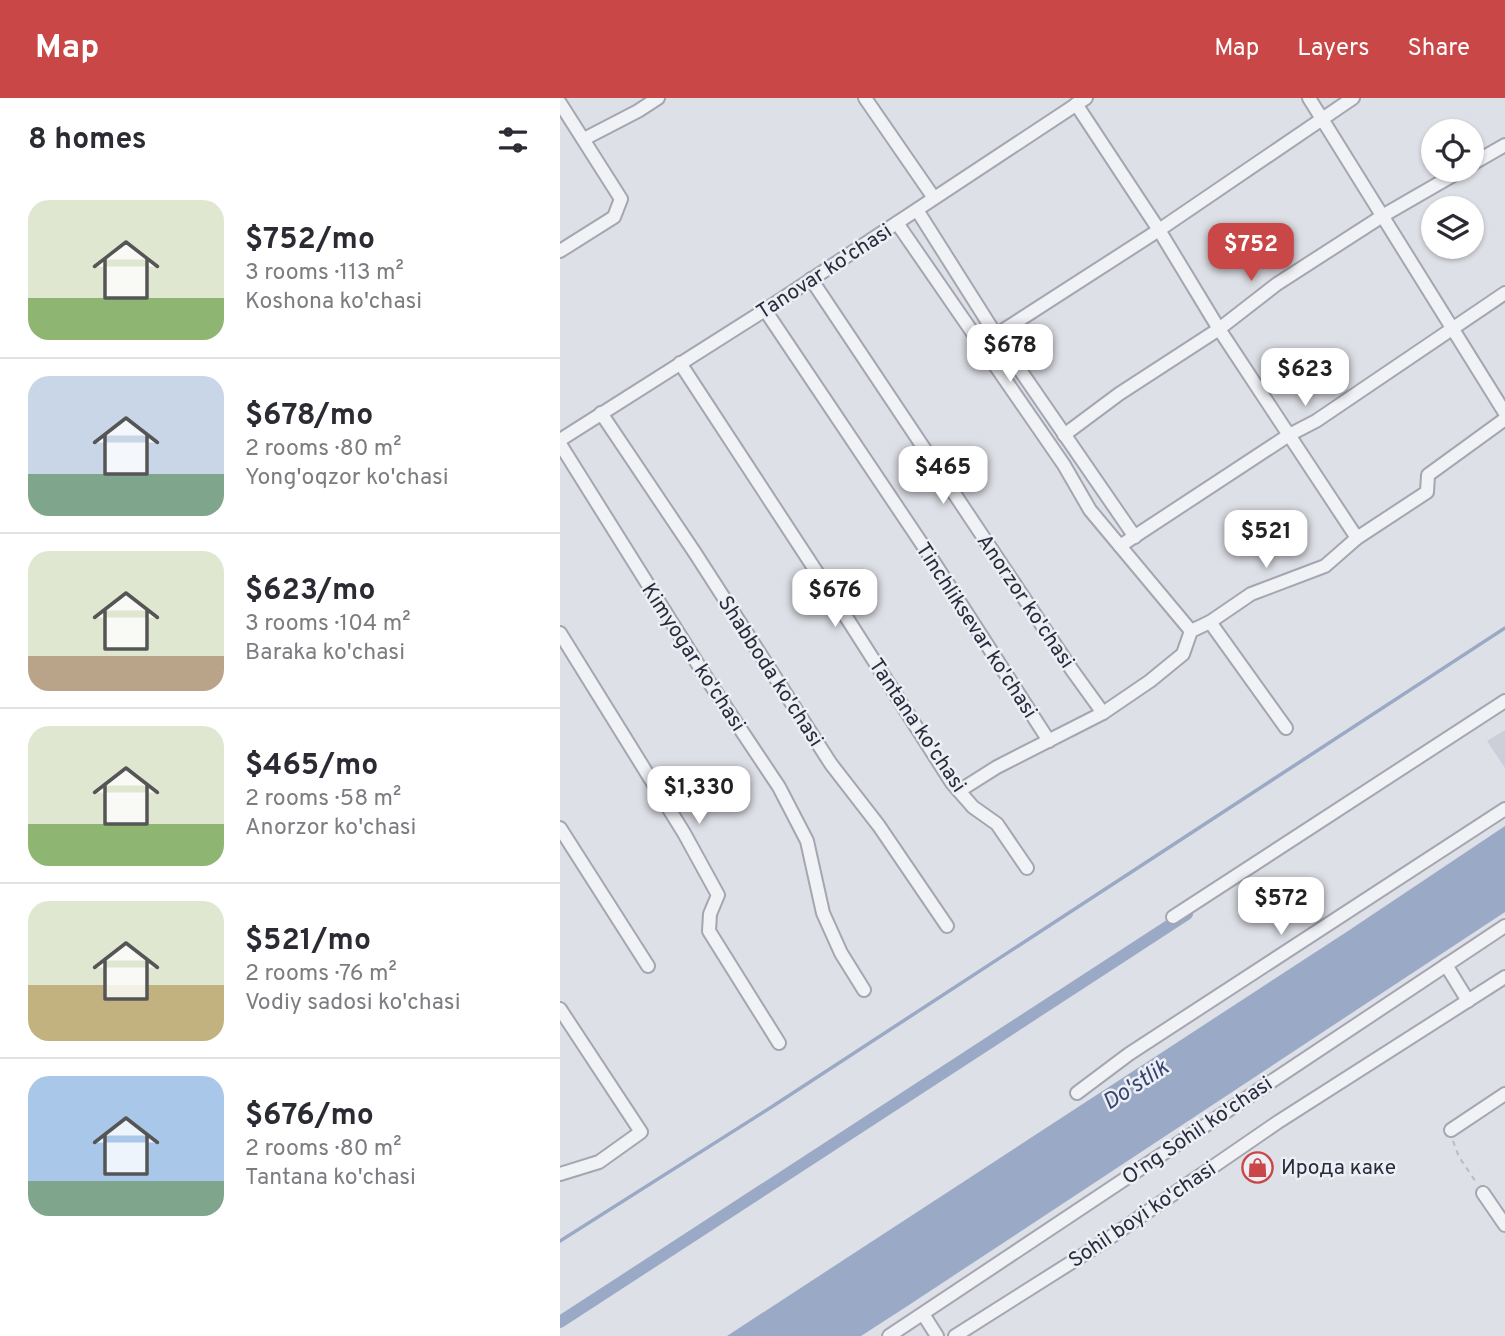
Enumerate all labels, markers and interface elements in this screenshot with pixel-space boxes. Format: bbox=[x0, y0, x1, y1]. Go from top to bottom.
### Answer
text: Map bbox=[35, 28, 99, 70]
text: Map bbox=[1214, 34, 1259, 64]
text: Layers bbox=[1297, 34, 1369, 64]
text: Share bbox=[1407, 34, 1470, 64]
map controls bbox=[1421, 119, 1484, 259]
button: locate bbox=[1421, 119, 1484, 182]
icon: filters bbox=[494, 121, 532, 159]
text: 8 homes bbox=[28, 122, 147, 159]
button: layers bbox=[1421, 196, 1484, 259]
street label: Tanovar ko'chasi bbox=[752, 218, 898, 326]
text: $752/mo bbox=[245, 222, 375, 259]
pin: $752 bbox=[1210, 223, 1292, 283]
icon: home bbox=[84, 228, 168, 312]
text: $752 bbox=[1224, 231, 1278, 260]
text: 3 rooms · 113 m² bbox=[245, 259, 404, 288]
text: Koshona ko'chasi bbox=[245, 288, 422, 317]
pin: $678 bbox=[969, 324, 1051, 384]
text: $678 bbox=[983, 332, 1037, 361]
pin: $623 bbox=[1264, 348, 1346, 408]
text: $623 bbox=[1277, 356, 1333, 385]
text: $678/mo bbox=[245, 398, 373, 435]
icon: home bbox=[84, 404, 168, 488]
text: 2 rooms · 80 m² bbox=[245, 435, 402, 464]
pin: $465 bbox=[902, 446, 984, 506]
text: $465 bbox=[915, 454, 971, 483]
text: Yong'oqzor ko'chasi bbox=[245, 464, 449, 493]
pin: $521 bbox=[1225, 510, 1307, 570]
text: $521 bbox=[1240, 518, 1292, 547]
street label: Anorzor ko'chasi bbox=[970, 529, 1080, 674]
street label: Tinchliksevar ko'chasi bbox=[909, 538, 1043, 724]
pin: $676 bbox=[794, 570, 876, 629]
text: $623/mo bbox=[245, 573, 375, 610]
text: $676 bbox=[808, 577, 862, 606]
street label: Kimyogar ko'chasi bbox=[635, 578, 751, 737]
icon: home bbox=[84, 579, 168, 663]
street label: Shabboda ko'chasi bbox=[711, 591, 829, 752]
text: 3 rooms · 104 m² bbox=[245, 610, 410, 639]
text: Baraka ko'chasi bbox=[245, 639, 405, 668]
street label: Tantana ko'chasi bbox=[862, 654, 972, 798]
text: $465/mo bbox=[245, 748, 378, 785]
icon: home bbox=[84, 754, 168, 838]
pin: $1,330 bbox=[642, 766, 756, 826]
text: $1,330 bbox=[663, 774, 735, 803]
text: 2 rooms · 58 m² bbox=[245, 785, 401, 814]
text: Anorzor ko'chasi bbox=[245, 814, 416, 843]
pin: $572 bbox=[1240, 878, 1322, 937]
text: $572 bbox=[1254, 885, 1308, 914]
text: $521/mo bbox=[245, 923, 371, 960]
icon: home bbox=[84, 929, 168, 1013]
text: 2 rooms · 76 m² bbox=[245, 960, 397, 989]
text: Vodiy sadosi ko'chasi bbox=[245, 989, 461, 1018]
water label: Do'stlik bbox=[1098, 1054, 1175, 1118]
street label: O'ng Sohil ko'chasi bbox=[1117, 1071, 1278, 1192]
text: $676/mo bbox=[245, 1098, 374, 1135]
icon: home bbox=[84, 1104, 168, 1188]
text: 2 rooms · 80 m² bbox=[245, 1135, 402, 1164]
shop icon: Ирода каке bbox=[1241, 1150, 1275, 1184]
place label: Ирода каке bbox=[1281, 1155, 1396, 1182]
street label: Sohil boyi ko'chasi bbox=[1064, 1156, 1222, 1275]
text: Tantana ko'chasi bbox=[245, 1164, 416, 1193]

